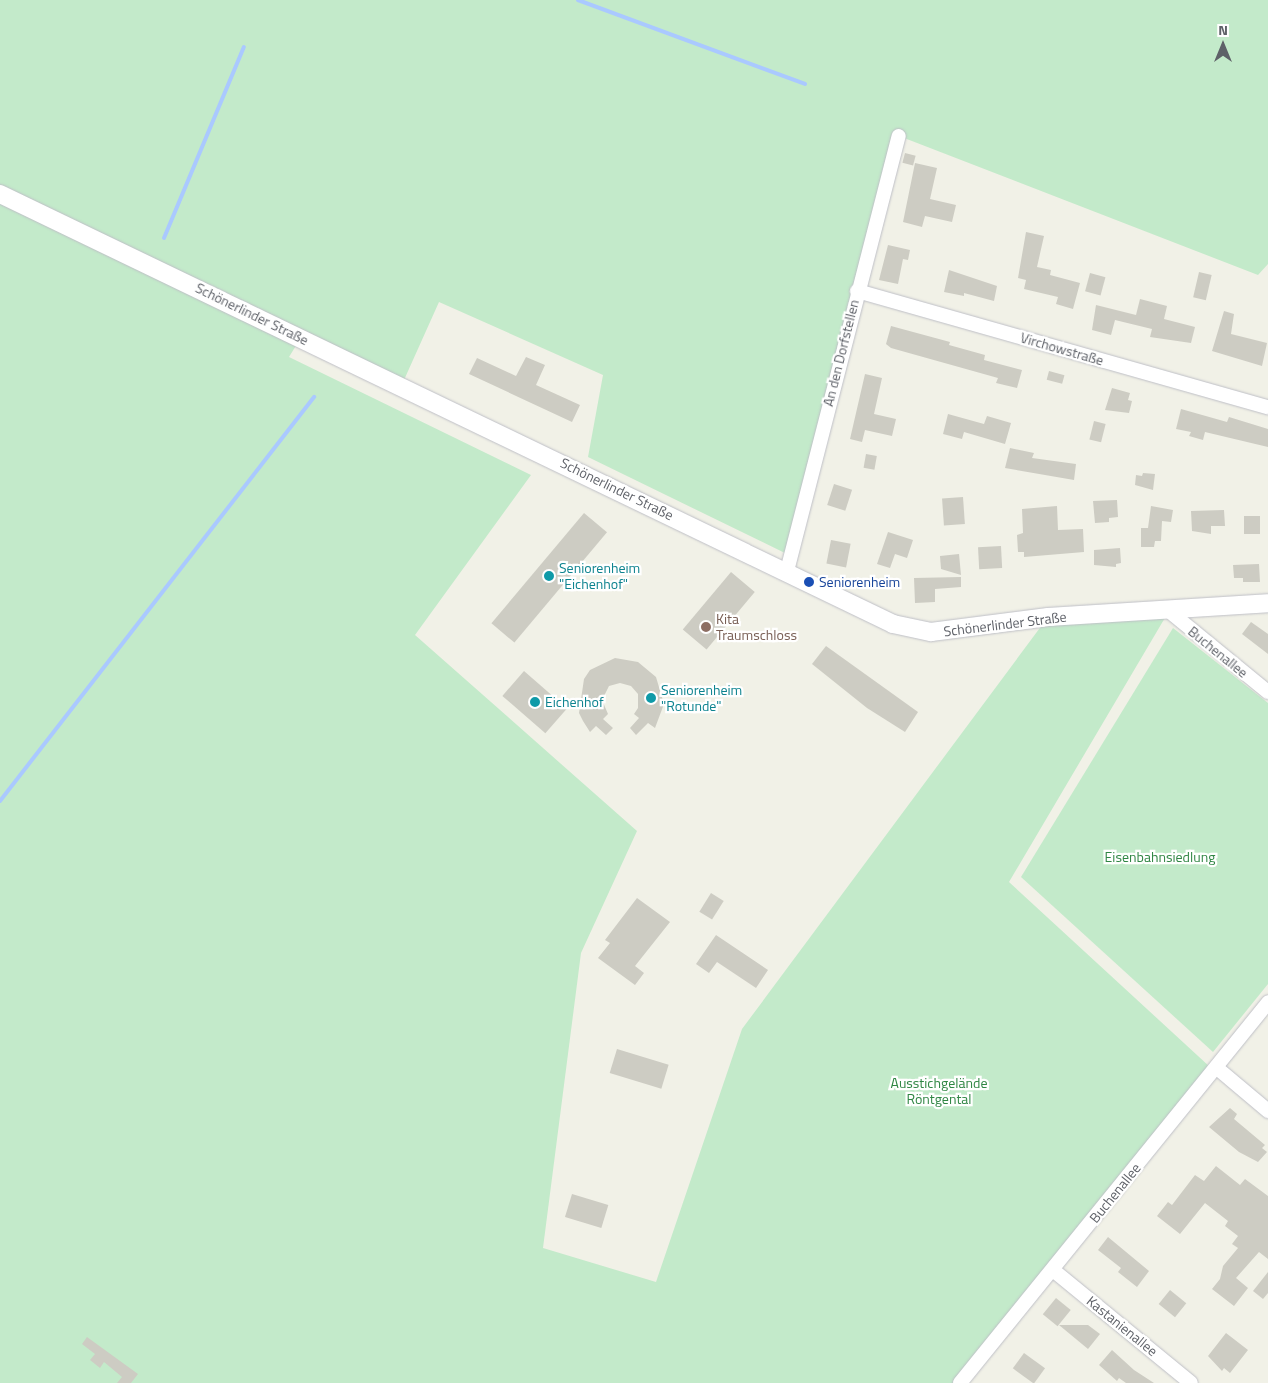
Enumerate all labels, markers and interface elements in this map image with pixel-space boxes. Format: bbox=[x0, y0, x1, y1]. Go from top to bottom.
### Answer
text: N bbox=[1218, 19, 1228, 40]
north arrow bbox=[1198, 20, 1248, 70]
street label: Schönerlinder Straße bbox=[193, 279, 311, 349]
street label: An den Dorfstellen bbox=[820, 298, 862, 408]
street label: Virchowstraße bbox=[1018, 329, 1106, 369]
street label: Schönerlinder Straße bbox=[558, 454, 676, 524]
place label: Seniorenheim "Eichenhof" bbox=[559, 560, 640, 592]
marker: Seniorenheim "Eichenhof" bbox=[543, 570, 555, 582]
place label: Seniorenheim bbox=[819, 574, 900, 590]
marker: Seniorenheim bbox=[803, 576, 815, 588]
street label: Schönerlinder Straße bbox=[943, 608, 1067, 640]
place label: Kita Traumschloss bbox=[716, 611, 797, 644]
marker: Kita Traumschloss bbox=[700, 621, 712, 633]
street label: Buchenallee bbox=[1185, 623, 1251, 681]
place label: Seniorenheim "Rotunde" bbox=[661, 682, 742, 714]
marker: Seniorenheim "Rotunde" bbox=[645, 692, 657, 704]
place label: Eichenhof bbox=[545, 694, 604, 710]
marker: Eichenhof bbox=[529, 696, 541, 708]
park label: Eisenbahnsiedlung bbox=[1105, 849, 1215, 865]
park label: Ausstichgelände Röntgental bbox=[891, 1075, 987, 1108]
street label: Buchenallee bbox=[1086, 1160, 1144, 1226]
street label: Kastanienallee bbox=[1083, 1292, 1161, 1360]

